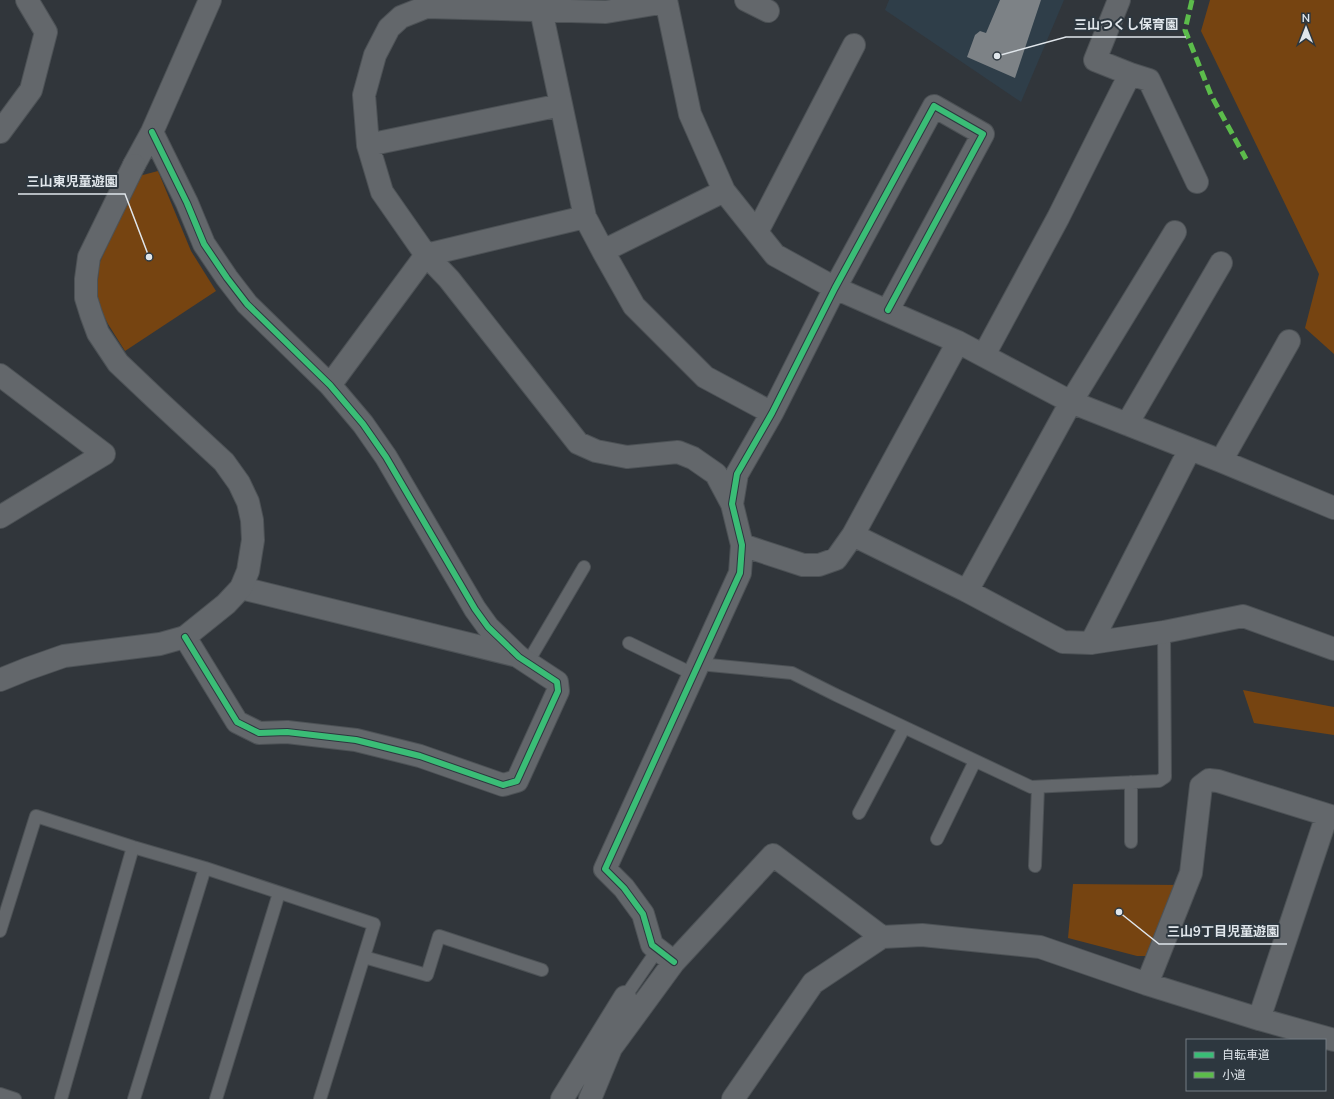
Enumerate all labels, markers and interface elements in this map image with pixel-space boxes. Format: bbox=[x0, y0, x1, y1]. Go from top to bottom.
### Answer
north arrow bbox=[1286, 8, 1326, 48]
text: N bbox=[1302, 11, 1310, 25]
callout: 三山つくし保育園 bbox=[1066, 12, 1186, 37]
text: 三山つくし保育園 bbox=[1074, 16, 1178, 32]
callout: 三山東児童遊園 bbox=[18, 169, 125, 194]
text: 三山東児童遊園 bbox=[26, 173, 118, 189]
callout: 三山9丁目児童遊園 bbox=[1159, 919, 1287, 944]
text: 三山9丁目児童遊園 bbox=[1167, 923, 1279, 939]
legend bbox=[1186, 1039, 1326, 1091]
text: 自転車道 bbox=[1222, 1047, 1270, 1062]
text: 小道 bbox=[1222, 1067, 1246, 1082]

